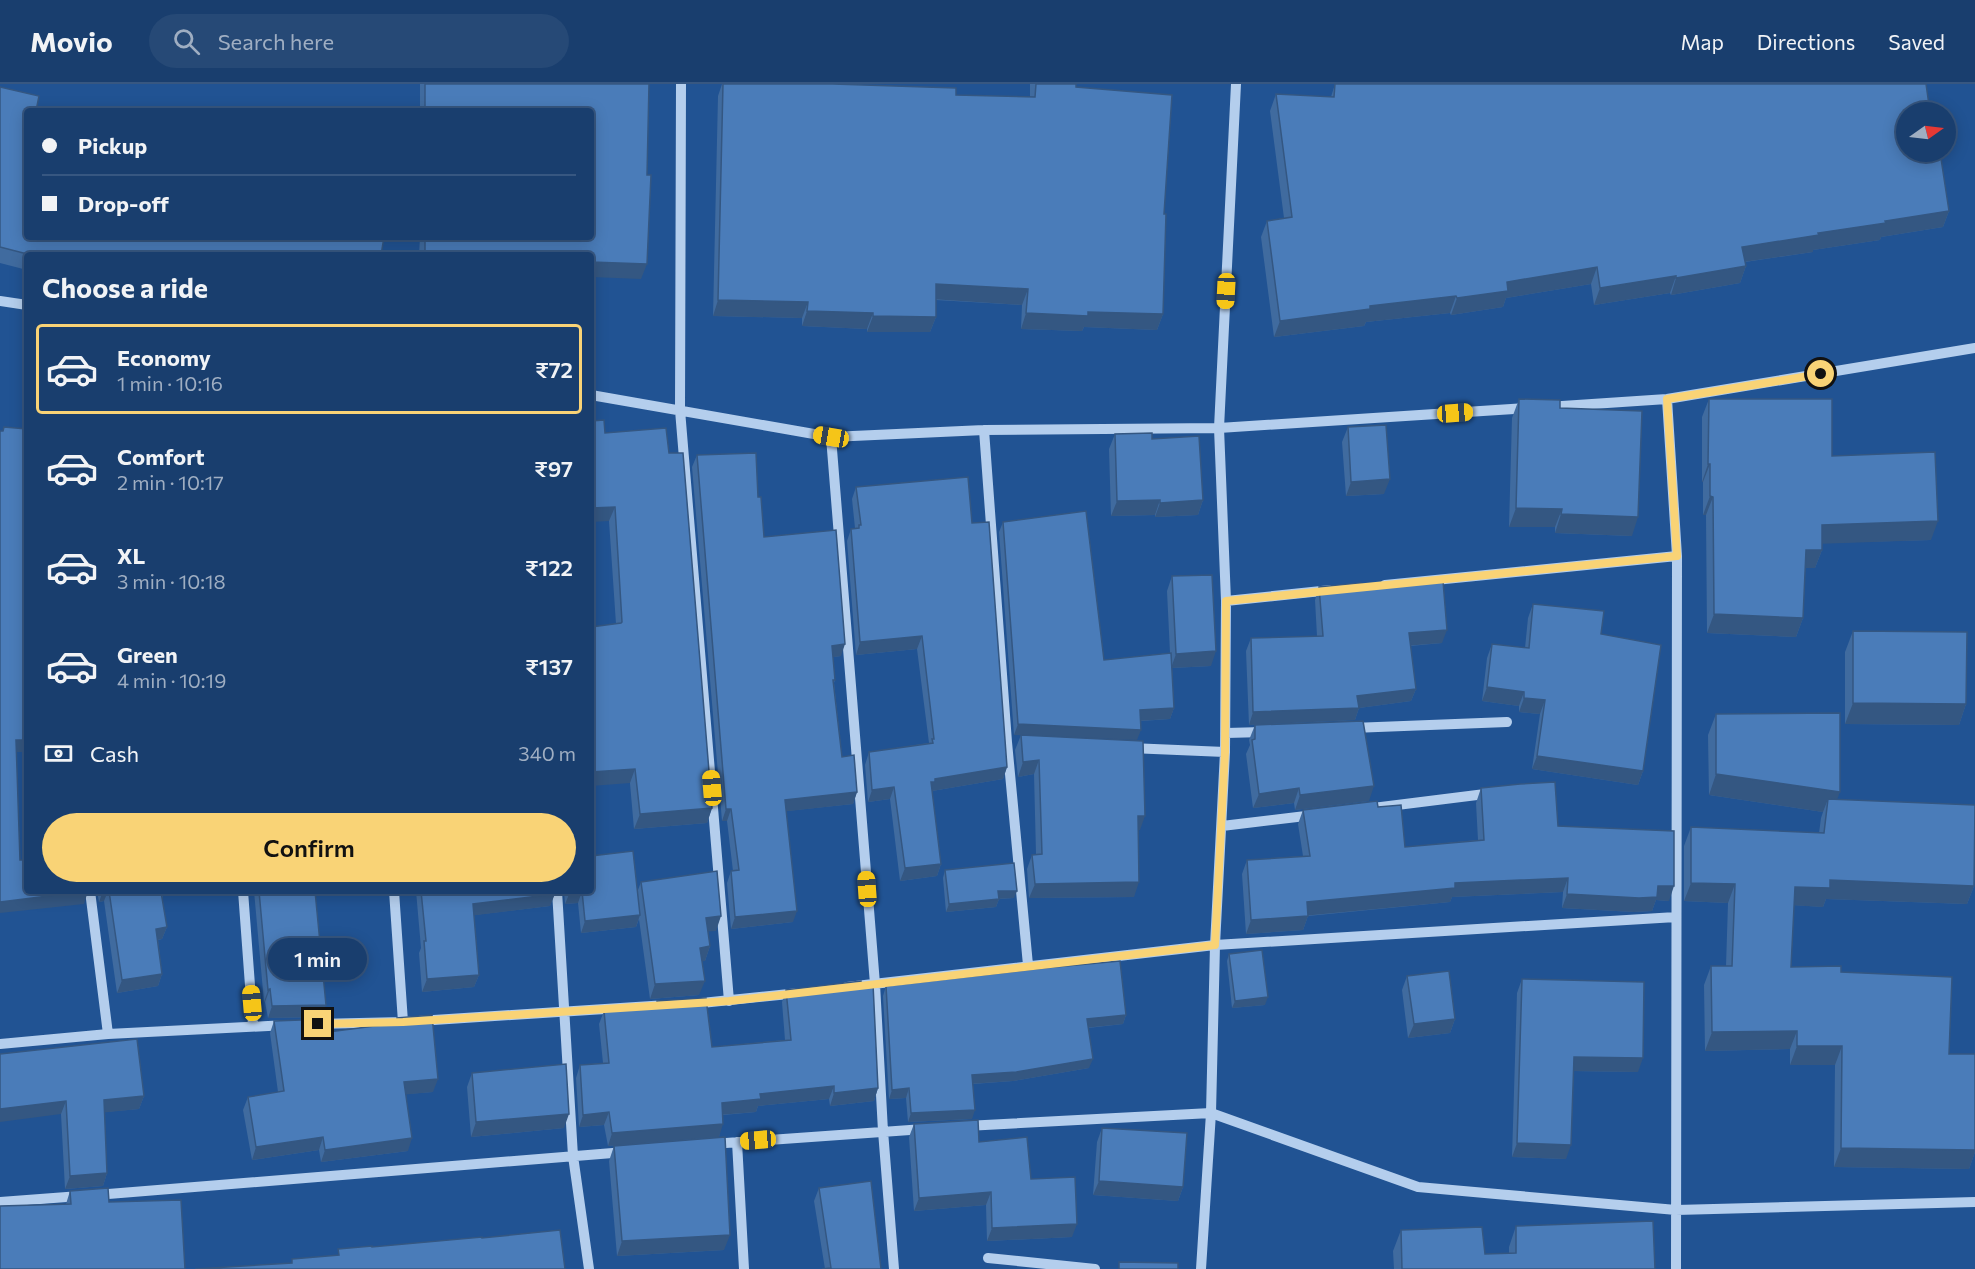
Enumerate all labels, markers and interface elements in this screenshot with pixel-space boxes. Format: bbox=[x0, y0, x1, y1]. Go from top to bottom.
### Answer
search box bbox=[149, 14, 569, 68]
text: Movio bbox=[30, 24, 113, 58]
icon: search bbox=[170, 25, 203, 58]
text: Search here bbox=[218, 28, 334, 55]
text: Map bbox=[1681, 29, 1724, 54]
text: Directions bbox=[1757, 29, 1855, 54]
text: Saved bbox=[1888, 29, 1945, 54]
north arrow bbox=[1896, 102, 1956, 162]
map controls bbox=[1896, 102, 1956, 162]
text: Pickup bbox=[78, 132, 147, 159]
text: Drop-off bbox=[78, 190, 169, 217]
text: Choose a ride bbox=[42, 271, 208, 304]
car bbox=[1216, 273, 1236, 309]
icon: car bbox=[45, 342, 99, 396]
text: Economy bbox=[117, 344, 211, 371]
text: ₹72 bbox=[535, 356, 573, 383]
route start bbox=[1807, 360, 1834, 387]
text: 1 min · 10:16 bbox=[117, 371, 223, 395]
car bbox=[1436, 403, 1474, 423]
car bbox=[812, 425, 850, 449]
icon: car bbox=[45, 441, 99, 495]
text: Comfort bbox=[117, 443, 205, 470]
text: ₹97 bbox=[534, 455, 573, 482]
text: 2 min · 10:17 bbox=[117, 470, 224, 494]
icon: car bbox=[45, 540, 99, 594]
text: XL bbox=[117, 542, 145, 569]
text: ₹122 bbox=[525, 554, 573, 581]
text: 3 min · 10:18 bbox=[117, 569, 226, 593]
icon: car bbox=[45, 639, 99, 693]
text: Green bbox=[117, 641, 178, 668]
text: ₹137 bbox=[525, 653, 573, 680]
text: 4 min · 10:19 bbox=[117, 668, 226, 692]
icon: cash bbox=[42, 737, 75, 770]
text: Cash bbox=[90, 740, 139, 767]
text: 340 m bbox=[518, 741, 576, 765]
car bbox=[701, 769, 723, 807]
button: Confirm bbox=[42, 813, 576, 882]
car bbox=[857, 870, 877, 908]
callout: 1 min bbox=[268, 937, 368, 979]
text: 1 min bbox=[294, 947, 341, 971]
car bbox=[241, 984, 263, 1022]
route end bbox=[304, 1010, 331, 1037]
car bbox=[739, 1129, 777, 1151]

